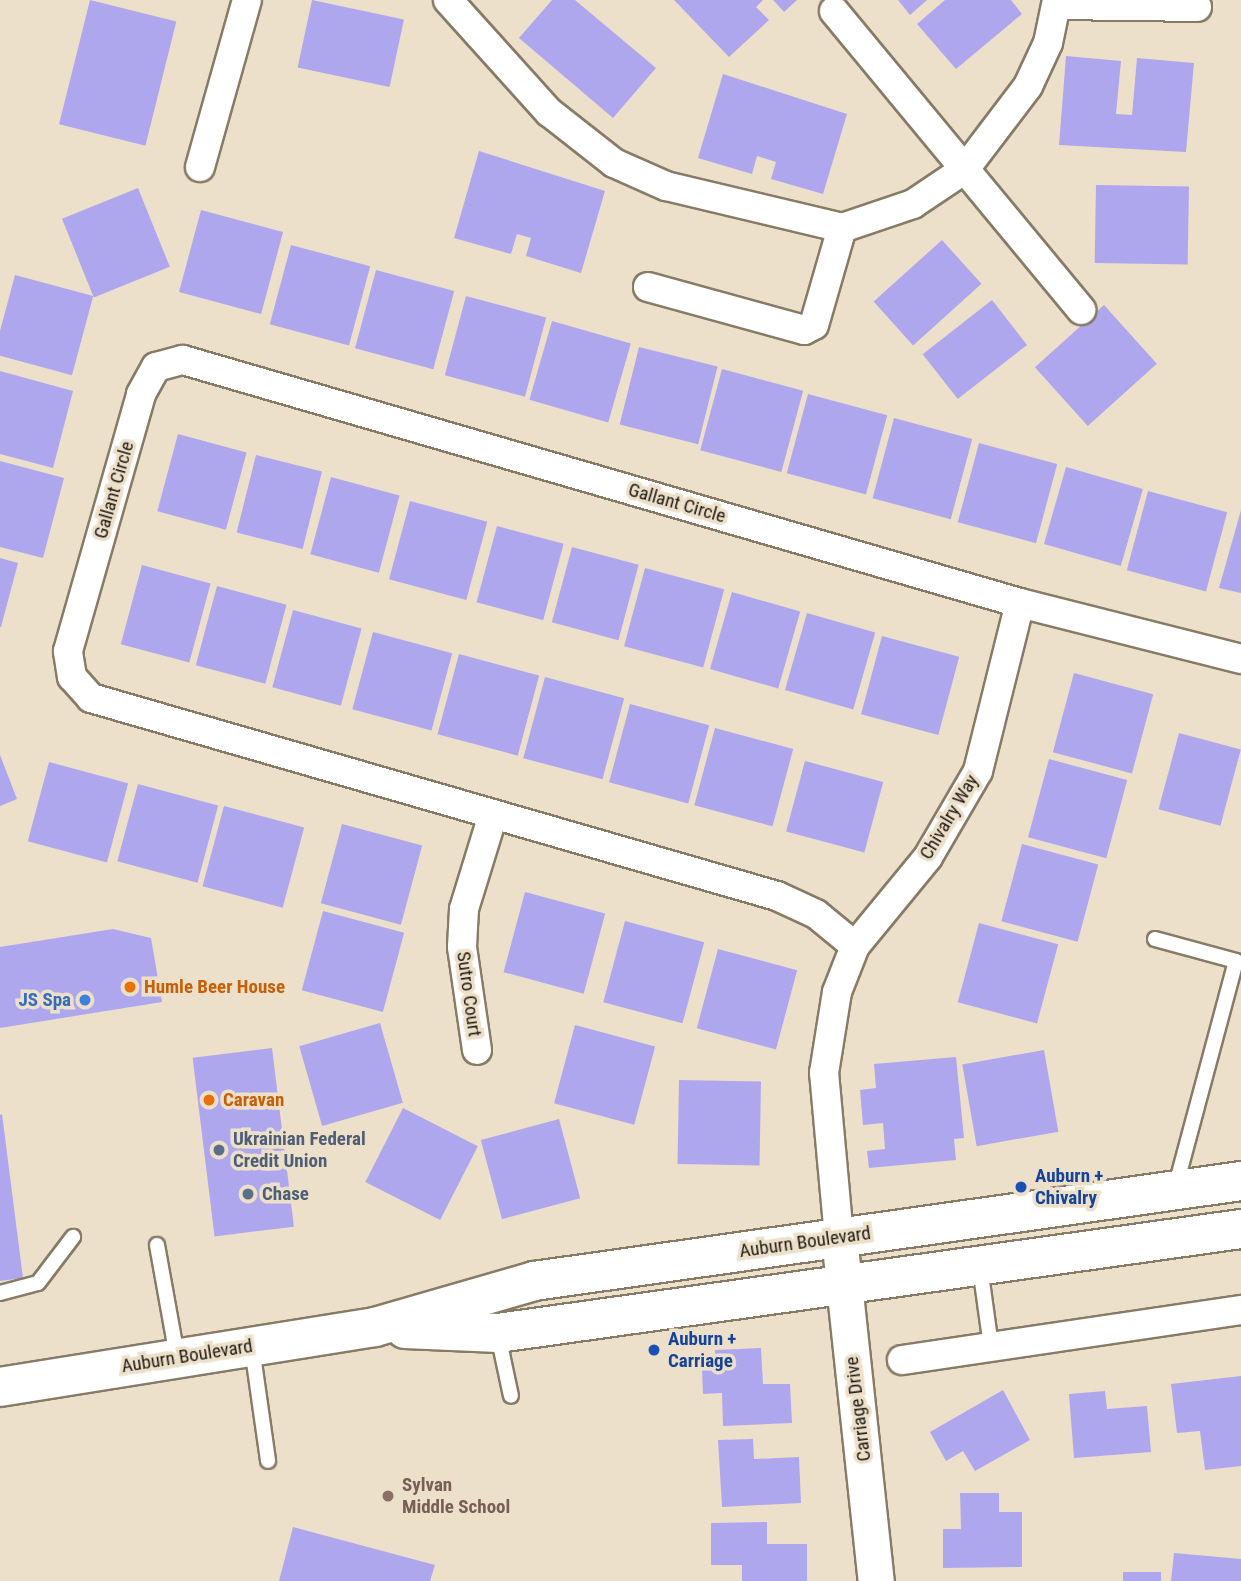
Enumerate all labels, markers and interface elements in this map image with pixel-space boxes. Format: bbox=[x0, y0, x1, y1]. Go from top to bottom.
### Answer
street label: Gallant Circle bbox=[89, 439, 139, 541]
street label: Gallant Circle bbox=[626, 478, 728, 528]
street label: Chivalry Way bbox=[915, 770, 983, 864]
street label: Sutro Court bbox=[452, 950, 486, 1038]
place label: Humle Beer House bbox=[144, 976, 285, 998]
marker: Humle Beer House bbox=[122, 979, 138, 995]
place label: JS Spa bbox=[18, 989, 71, 1011]
marker: JS Spa bbox=[77, 992, 93, 1008]
place label: Caravan bbox=[223, 1089, 284, 1111]
marker: Caravan bbox=[201, 1092, 217, 1108]
place label: Ukrainian Federal Credit Union bbox=[233, 1128, 366, 1172]
marker: Ukrainian Federal Credit Union bbox=[211, 1142, 227, 1158]
place label: Auburn + Chivalry bbox=[1035, 1165, 1103, 1209]
marker: Auburn + Chivalry bbox=[1013, 1179, 1029, 1195]
place label: Chase bbox=[262, 1183, 309, 1205]
marker: Chase bbox=[240, 1186, 256, 1202]
street label: Auburn Boulevard bbox=[738, 1222, 872, 1262]
place label: Auburn + Carriage bbox=[668, 1328, 736, 1372]
street label: Auburn Boulevard bbox=[120, 1334, 254, 1378]
marker: Auburn + Carriage bbox=[646, 1342, 662, 1358]
street label: Carriage Drive bbox=[840, 1355, 876, 1463]
place label: Sylvan Middle School bbox=[402, 1474, 510, 1518]
marker: Sylvan Middle School bbox=[380, 1488, 396, 1504]

